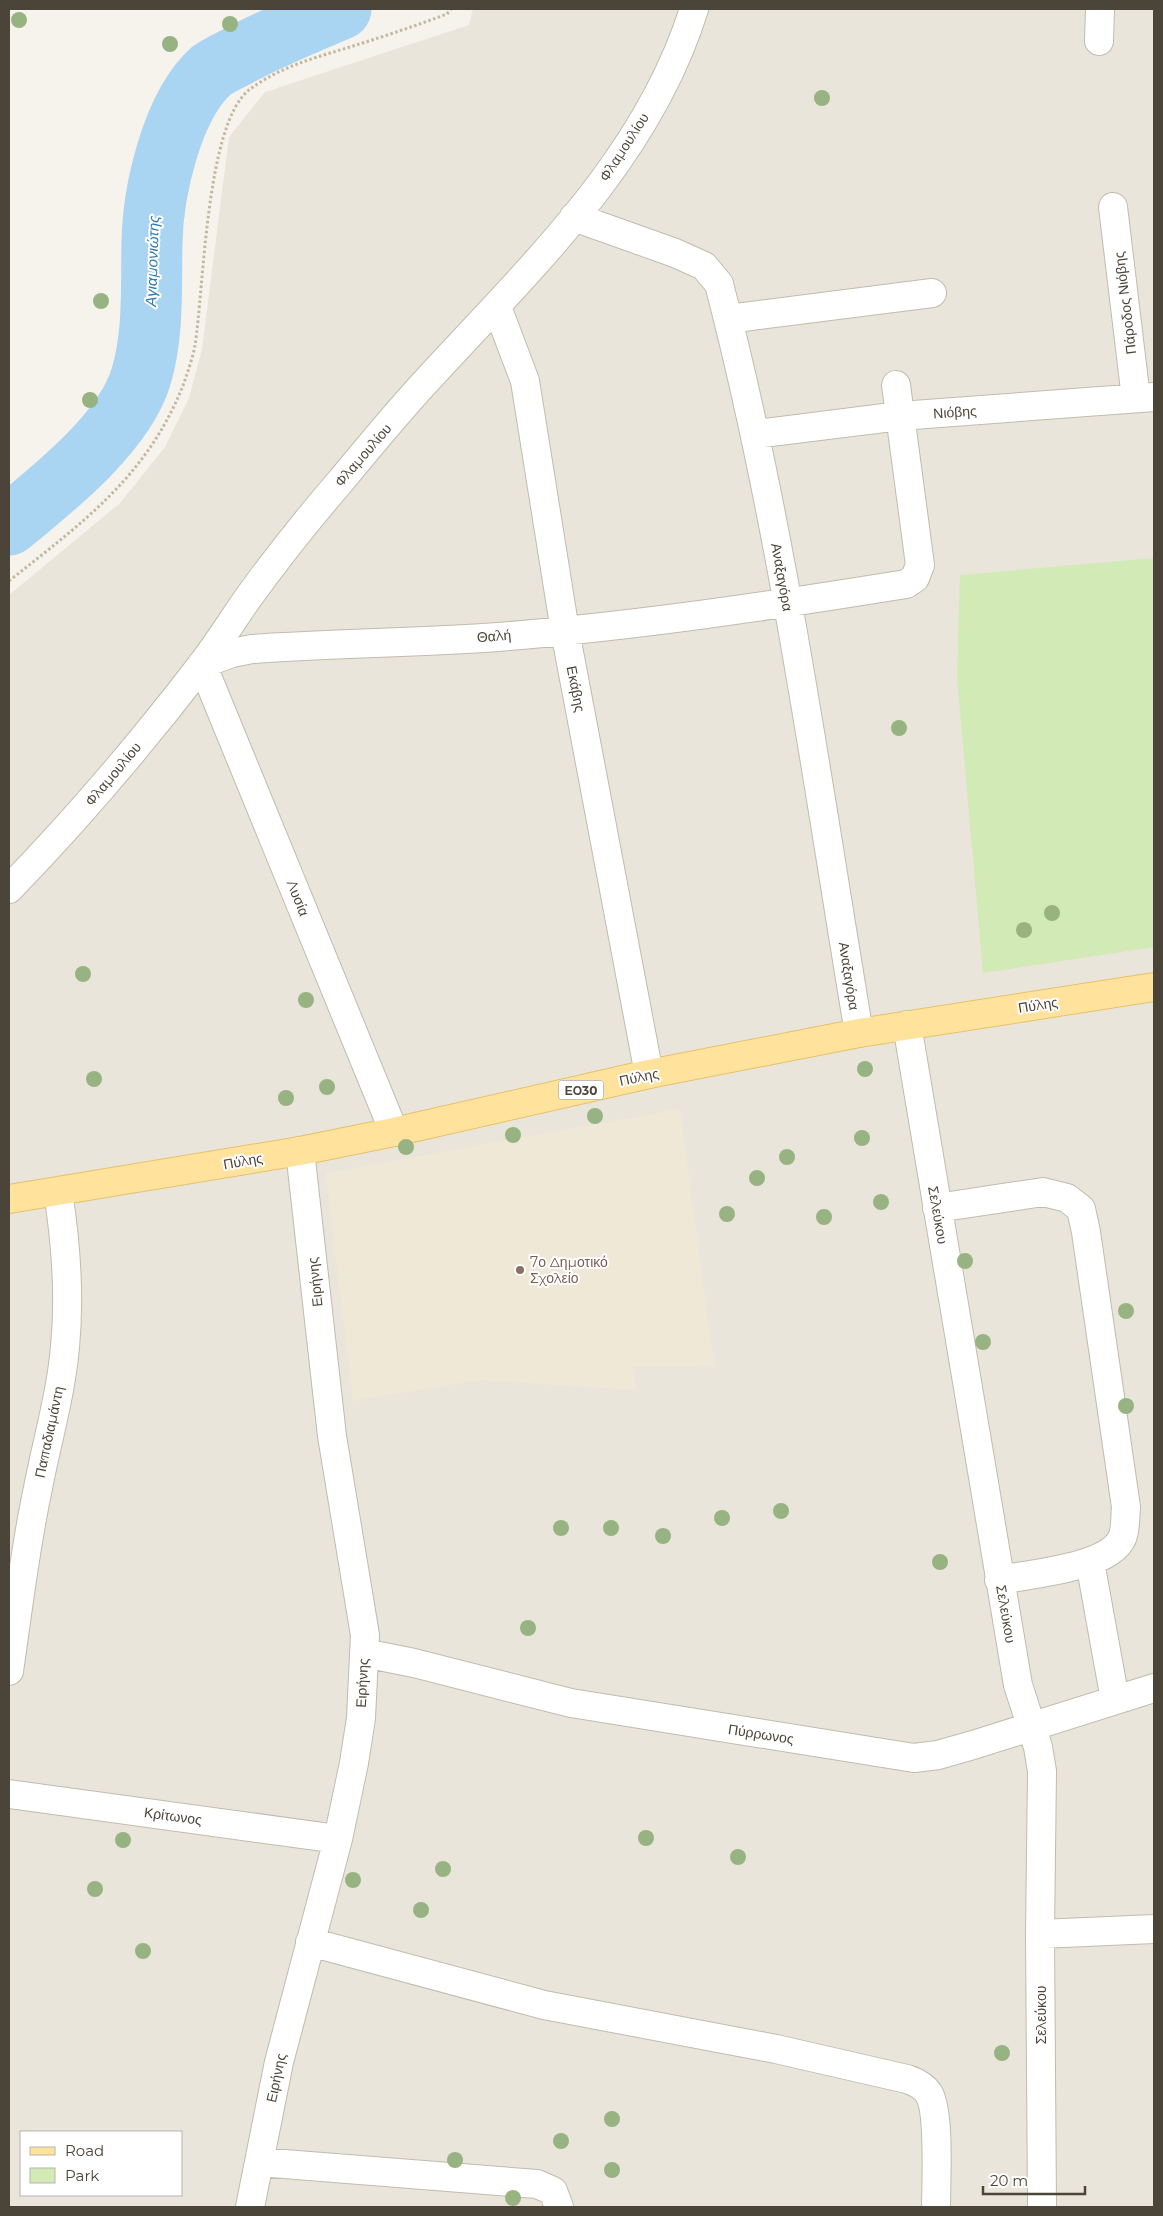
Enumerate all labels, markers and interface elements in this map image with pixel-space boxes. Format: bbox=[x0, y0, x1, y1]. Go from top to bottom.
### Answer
street label: Φλαμουλίου bbox=[595, 109, 653, 185]
water label: Αγιαμονιώτης bbox=[141, 214, 163, 308]
street label: Πάροδος Νιόβης bbox=[1110, 250, 1140, 355]
street label: Νιόβης bbox=[933, 401, 978, 422]
street label: Φλαμουλίου bbox=[331, 420, 395, 490]
street label: Αναξαγόρα bbox=[767, 541, 797, 613]
street label: Θαλή bbox=[476, 626, 512, 646]
street label: Εκάβης bbox=[563, 664, 589, 714]
street label: Φλαμουλίου bbox=[81, 738, 145, 810]
street label: Λυσία bbox=[283, 877, 313, 919]
street label: Αναξαγόρα bbox=[835, 941, 863, 1011]
street label: Πύλης bbox=[1017, 993, 1059, 1017]
street label: Πύλης bbox=[618, 1064, 661, 1090]
road number: ΕΟ30 bbox=[558, 1080, 604, 1100]
street label: Πύλης bbox=[222, 1149, 264, 1173]
street label: Σελεύκου bbox=[924, 1185, 952, 1245]
place label: 7ο Δημοτικό Σχολείο bbox=[530, 1253, 608, 1287]
street label: Ειρήνης bbox=[303, 1256, 327, 1308]
marker: 7ο Δημοτικό Σχολείο bbox=[514, 1264, 526, 1276]
street label: Παπαδιαμάντη bbox=[30, 1384, 68, 1480]
street label: Σελεύκου bbox=[992, 1584, 1020, 1644]
street label: Ειρήνης bbox=[352, 1657, 372, 1708]
street label: Πύρρωνος bbox=[727, 1720, 795, 1748]
street label: Κρίτωνος bbox=[143, 1803, 203, 1829]
street label: Σελεύκου bbox=[1032, 1986, 1050, 2044]
street label: Ειρήνης bbox=[262, 2052, 290, 2104]
legend bbox=[20, 2131, 182, 2196]
text: Road bbox=[65, 2141, 104, 2160]
scale bar bbox=[983, 2164, 1086, 2196]
text: Park bbox=[65, 2166, 99, 2185]
text: 20 m bbox=[990, 2171, 1028, 2190]

